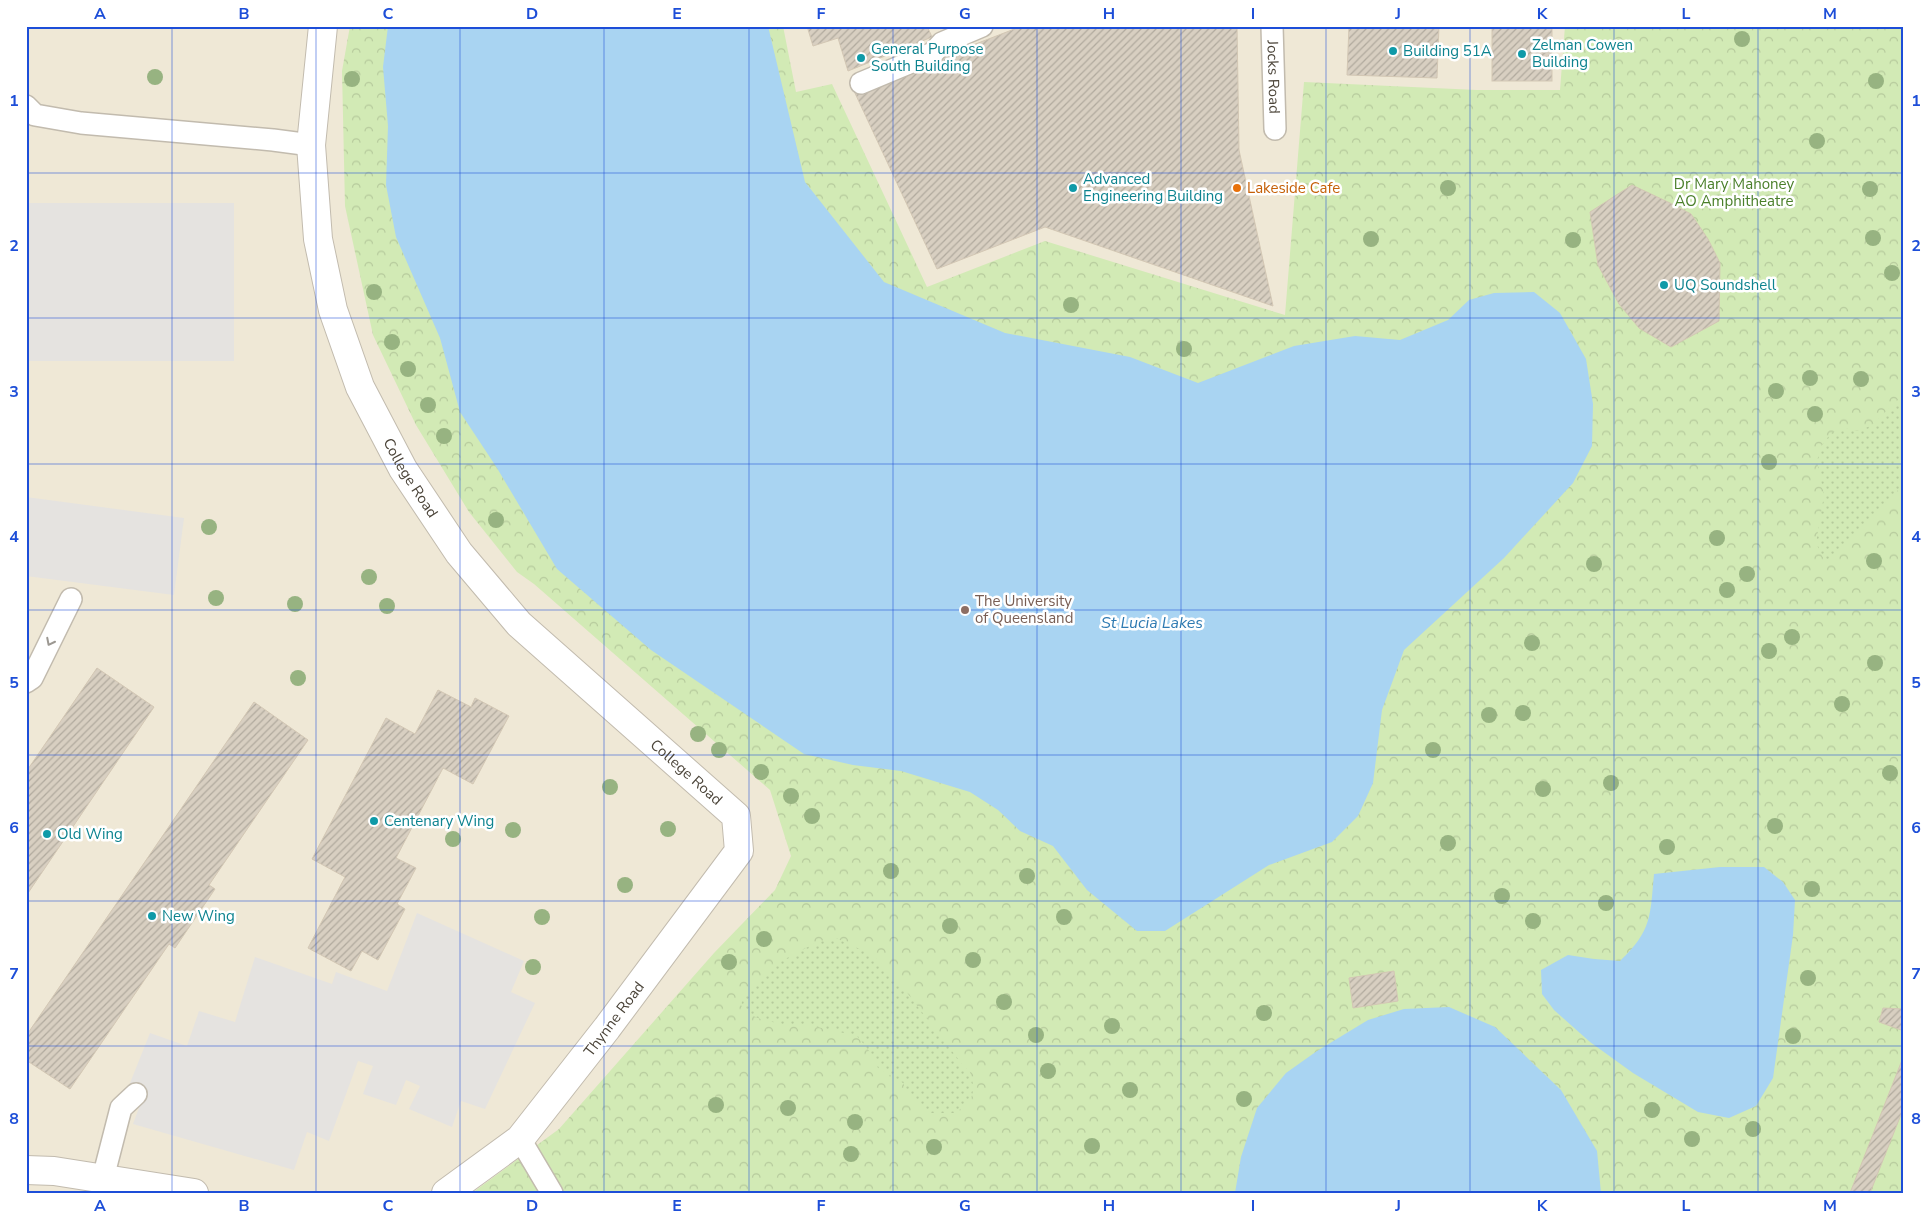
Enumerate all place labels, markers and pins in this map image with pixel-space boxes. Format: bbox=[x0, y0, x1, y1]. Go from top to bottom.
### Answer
place label: Zelman Cowen Building bbox=[1532, 35, 1633, 72]
place label: General Purpose South Building bbox=[871, 39, 983, 76]
place label: Building 51A bbox=[1403, 41, 1492, 61]
marker: Building 51A bbox=[1387, 45, 1399, 57]
marker: Zelman Cowen Building bbox=[1516, 48, 1528, 60]
marker: General Purpose South Building bbox=[855, 52, 867, 64]
place label: Advanced Engineering Building bbox=[1083, 169, 1223, 206]
place label: Lakeside Cafe bbox=[1247, 178, 1340, 198]
marker: Advanced Engineering Building bbox=[1067, 182, 1079, 194]
marker: Lakeside Cafe bbox=[1231, 182, 1243, 194]
place label: UQ Soundshell bbox=[1674, 275, 1777, 295]
marker: UQ Soundshell bbox=[1658, 279, 1670, 291]
place label: The University of Queensland bbox=[975, 591, 1073, 628]
marker: The University of Queensland bbox=[959, 604, 971, 616]
place label: Centenary Wing bbox=[384, 811, 494, 831]
marker: Centenary Wing bbox=[368, 815, 380, 827]
place label: Old Wing bbox=[57, 824, 123, 844]
marker: Old Wing bbox=[41, 828, 53, 840]
place label: New Wing bbox=[162, 906, 235, 926]
marker: New Wing bbox=[146, 910, 158, 922]

